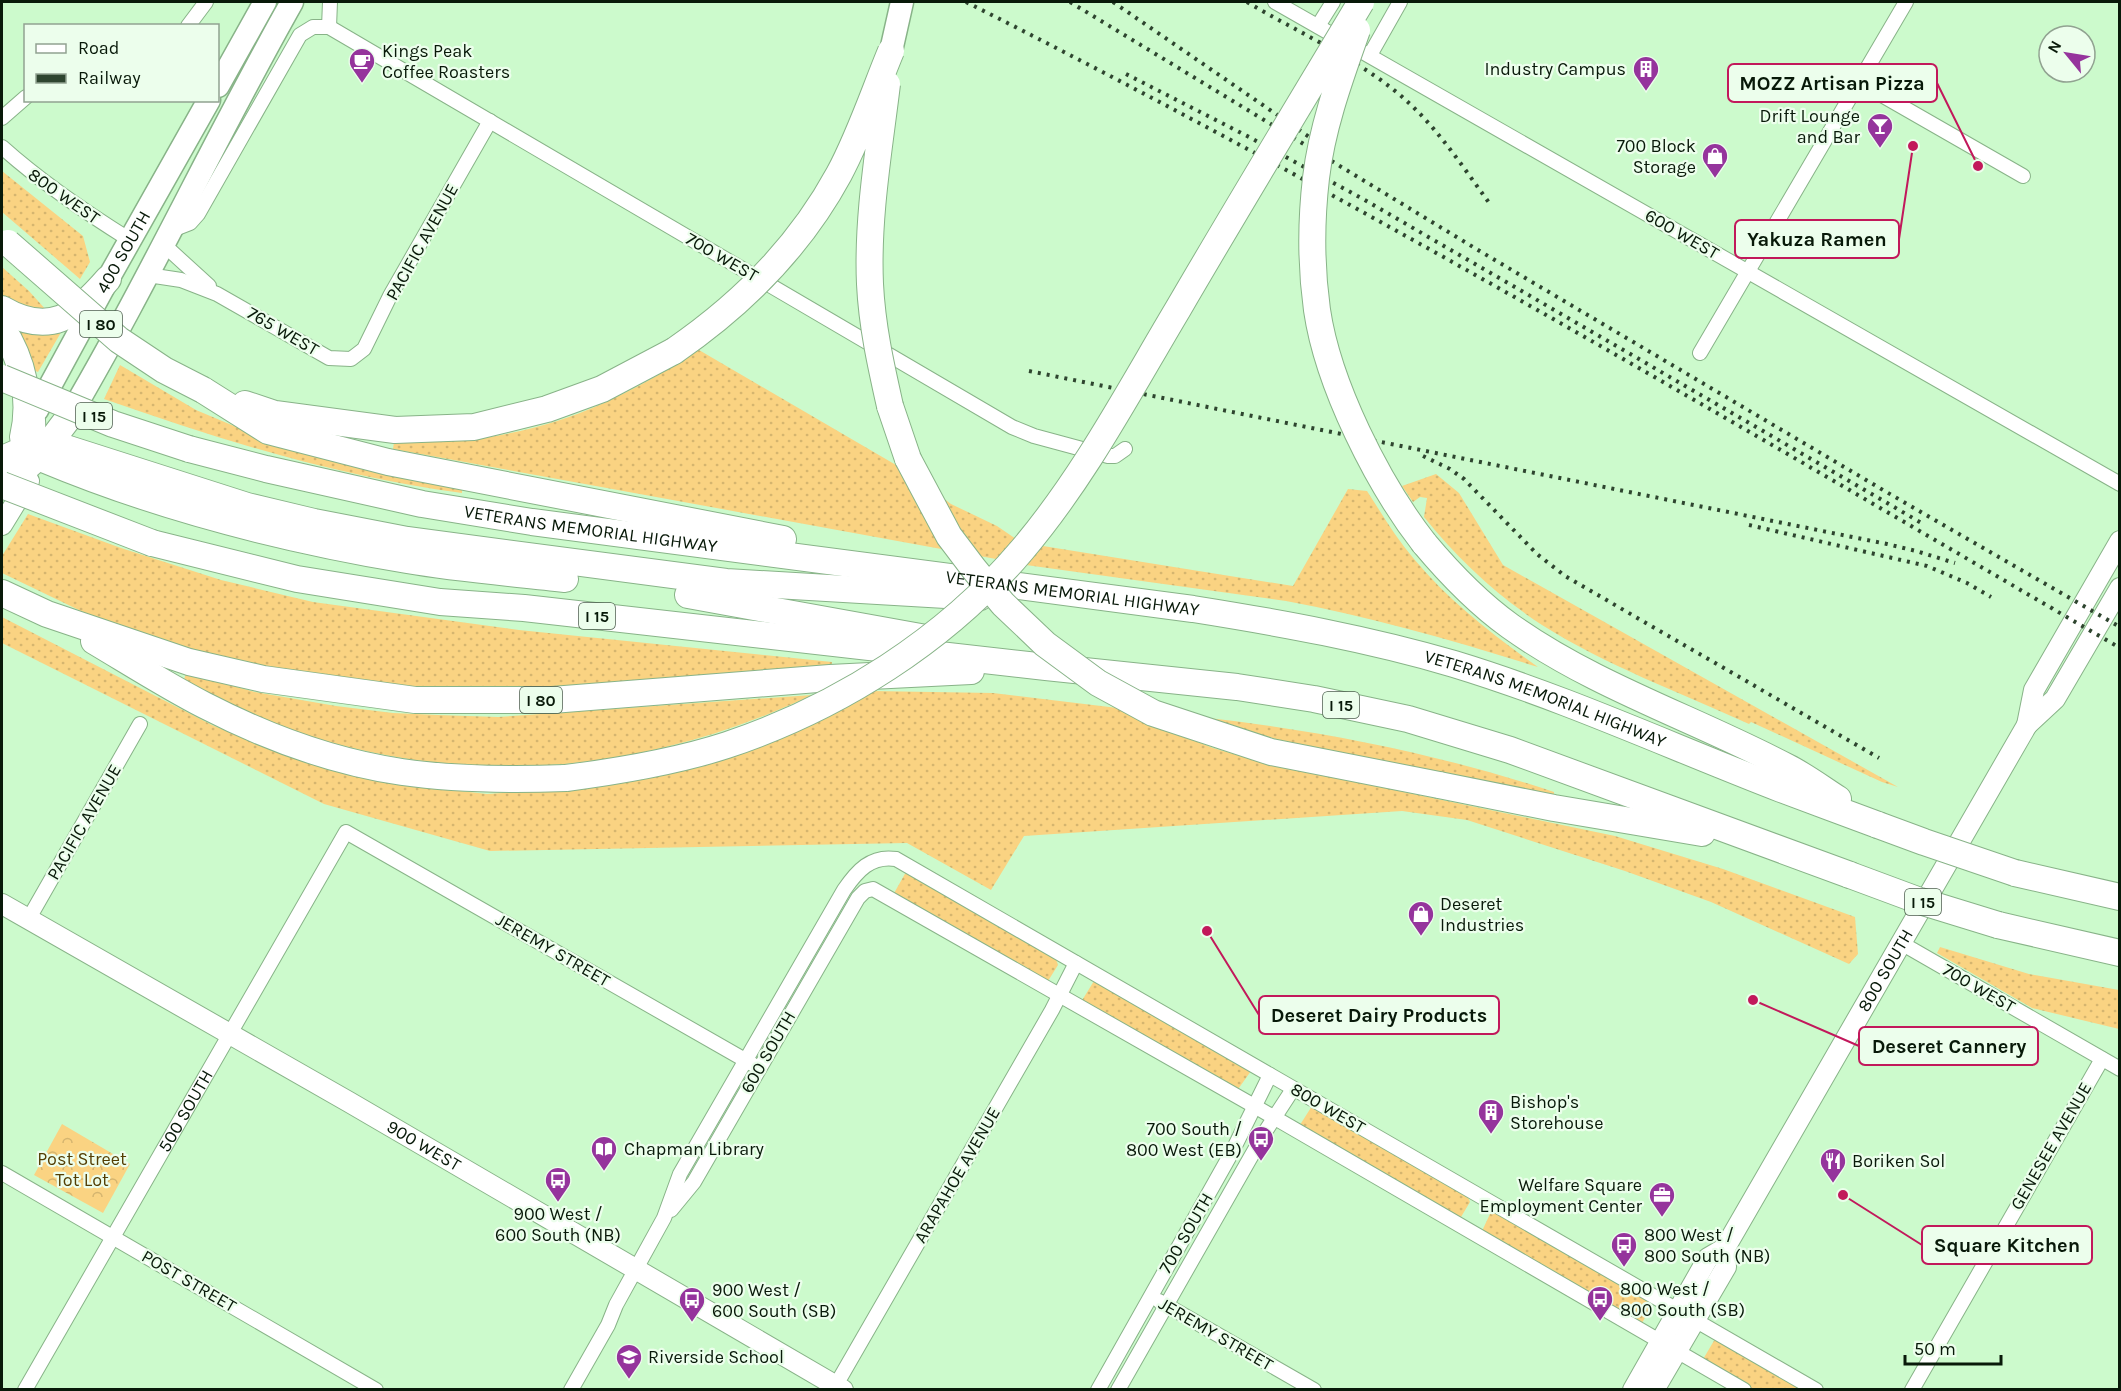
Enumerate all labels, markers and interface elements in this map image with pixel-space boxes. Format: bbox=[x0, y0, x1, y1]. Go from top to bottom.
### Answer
legend bbox=[24, 24, 219, 102]
north arrow bbox=[2037, 24, 2097, 84]
text: Road bbox=[78, 37, 119, 59]
text: N bbox=[2043, 37, 2066, 56]
place label: Kings Peak Coffee Roasters bbox=[382, 40, 510, 83]
cafe icon: Kings Peak Coffee Roasters bbox=[347, 46, 377, 84]
building icon: Industry Campus bbox=[1631, 54, 1661, 92]
place label: Industry Campus bbox=[1484, 58, 1626, 80]
callout: MOZZ Artisan Pizza bbox=[1728, 64, 1937, 102]
text: Railway bbox=[78, 67, 141, 89]
text: MOZZ Artisan Pizza bbox=[1739, 72, 1925, 95]
place label: Drift Lounge and Bar bbox=[1760, 105, 1860, 148]
bar icon: Drift Lounge and Bar bbox=[1865, 111, 1895, 149]
place label: 700 Block Storage bbox=[1616, 135, 1696, 178]
shop icon: 700 Block Storage bbox=[1700, 141, 1730, 179]
street label: 800 WEST bbox=[24, 163, 104, 229]
street label: PACIFIC AVENUE bbox=[381, 180, 463, 304]
street label: 600 WEST bbox=[1641, 204, 1723, 264]
street label: 400 SOUTH bbox=[91, 207, 155, 297]
callout: Yakuza Ramen bbox=[1735, 220, 1899, 258]
street label: 700 WEST bbox=[682, 227, 762, 287]
text: Yakuza Ramen bbox=[1747, 228, 1887, 251]
street label: 765 WEST bbox=[243, 302, 323, 360]
road number: I 80 bbox=[80, 311, 122, 337]
road number: I 15 bbox=[76, 403, 112, 429]
street label: VETERANS MEMORIAL HIGHWAY bbox=[462, 500, 719, 557]
street label: VETERANS MEMORIAL HIGHWAY bbox=[944, 566, 1201, 621]
road number: I 15 bbox=[579, 603, 615, 629]
street label: VETERANS MEMORIAL HIGHWAY bbox=[1422, 645, 1669, 753]
road number: I 80 bbox=[520, 687, 562, 713]
road number: I 15 bbox=[1323, 692, 1359, 718]
street label: PACIFIC AVENUE bbox=[42, 760, 126, 884]
road number: I 15 bbox=[1905, 889, 1941, 915]
place label: Deseret Industries bbox=[1440, 893, 1524, 936]
shop icon: Deseret Industries bbox=[1406, 899, 1436, 937]
street label: JEREMY STREET bbox=[492, 908, 614, 992]
street label: 800 SOUTH bbox=[1853, 925, 1918, 1016]
street label: 700 WEST bbox=[1939, 958, 2019, 1018]
callout: Deseret Dairy Products bbox=[1259, 996, 1499, 1034]
text: Deseret Dairy Products bbox=[1271, 1004, 1487, 1027]
street label: 600 SOUTH bbox=[736, 1007, 800, 1097]
callout: Deseret Cannery bbox=[1859, 1027, 2038, 1065]
text: Deseret Cannery bbox=[1872, 1035, 2026, 1058]
street label: 500 SOUTH bbox=[153, 1066, 218, 1156]
street label: 800 WEST bbox=[1287, 1078, 1369, 1138]
street label: GENESEE AVENUE bbox=[2006, 1078, 2096, 1214]
place label: Bishop's Storehouse bbox=[1510, 1091, 1604, 1134]
building icon: Bishop's Storehouse bbox=[1476, 1097, 1506, 1135]
street label: ARAPAHOE AVENUE bbox=[909, 1103, 1005, 1247]
street label: 900 WEST bbox=[383, 1115, 465, 1176]
place label: 700 South / 800 West (EB) bbox=[1126, 1118, 1242, 1161]
bus stop icon: 700 South / 800 West (EB) bbox=[1246, 1124, 1276, 1162]
library icon: Chapman Library bbox=[589, 1134, 619, 1172]
place label: Chapman Library bbox=[624, 1138, 765, 1160]
restaurant icon: Boriken Sol bbox=[1818, 1146, 1848, 1184]
park label: Post Street Tot Lot bbox=[37, 1148, 127, 1191]
place label: Boriken Sol bbox=[1852, 1150, 1945, 1172]
bus stop icon: 900 West / 600 South (NB) bbox=[543, 1165, 573, 1203]
place label: Welfare Square Employment Center bbox=[1480, 1174, 1642, 1217]
office icon: Welfare Square Employment Center bbox=[1647, 1180, 1677, 1218]
street label: 700 SOUTH bbox=[1154, 1189, 1218, 1277]
place label: 900 West / 600 South (NB) bbox=[495, 1203, 621, 1246]
place label: 800 West / 800 South (NB) bbox=[1644, 1224, 1771, 1267]
callout: Square Kitchen bbox=[1922, 1226, 2092, 1264]
bus stop icon: 800 West / 800 South (NB) bbox=[1609, 1230, 1639, 1268]
text: Square Kitchen bbox=[1934, 1234, 2080, 1257]
street label: POST STREET bbox=[138, 1245, 240, 1317]
place label: 800 West / 800 South (SB) bbox=[1620, 1278, 1745, 1321]
place label: 900 West / 600 South (SB) bbox=[712, 1279, 836, 1322]
bus stop icon: 800 West / 800 South (SB) bbox=[1585, 1284, 1615, 1322]
bus stop icon: 900 West / 600 South (SB) bbox=[677, 1285, 707, 1323]
street label: JEREMY STREET bbox=[1155, 1292, 1277, 1376]
scale bar bbox=[1905, 1328, 2001, 1366]
text: 50 m bbox=[1914, 1338, 1956, 1360]
school or university icon: Riverside School bbox=[614, 1342, 644, 1380]
place label: Riverside School bbox=[648, 1346, 784, 1368]

